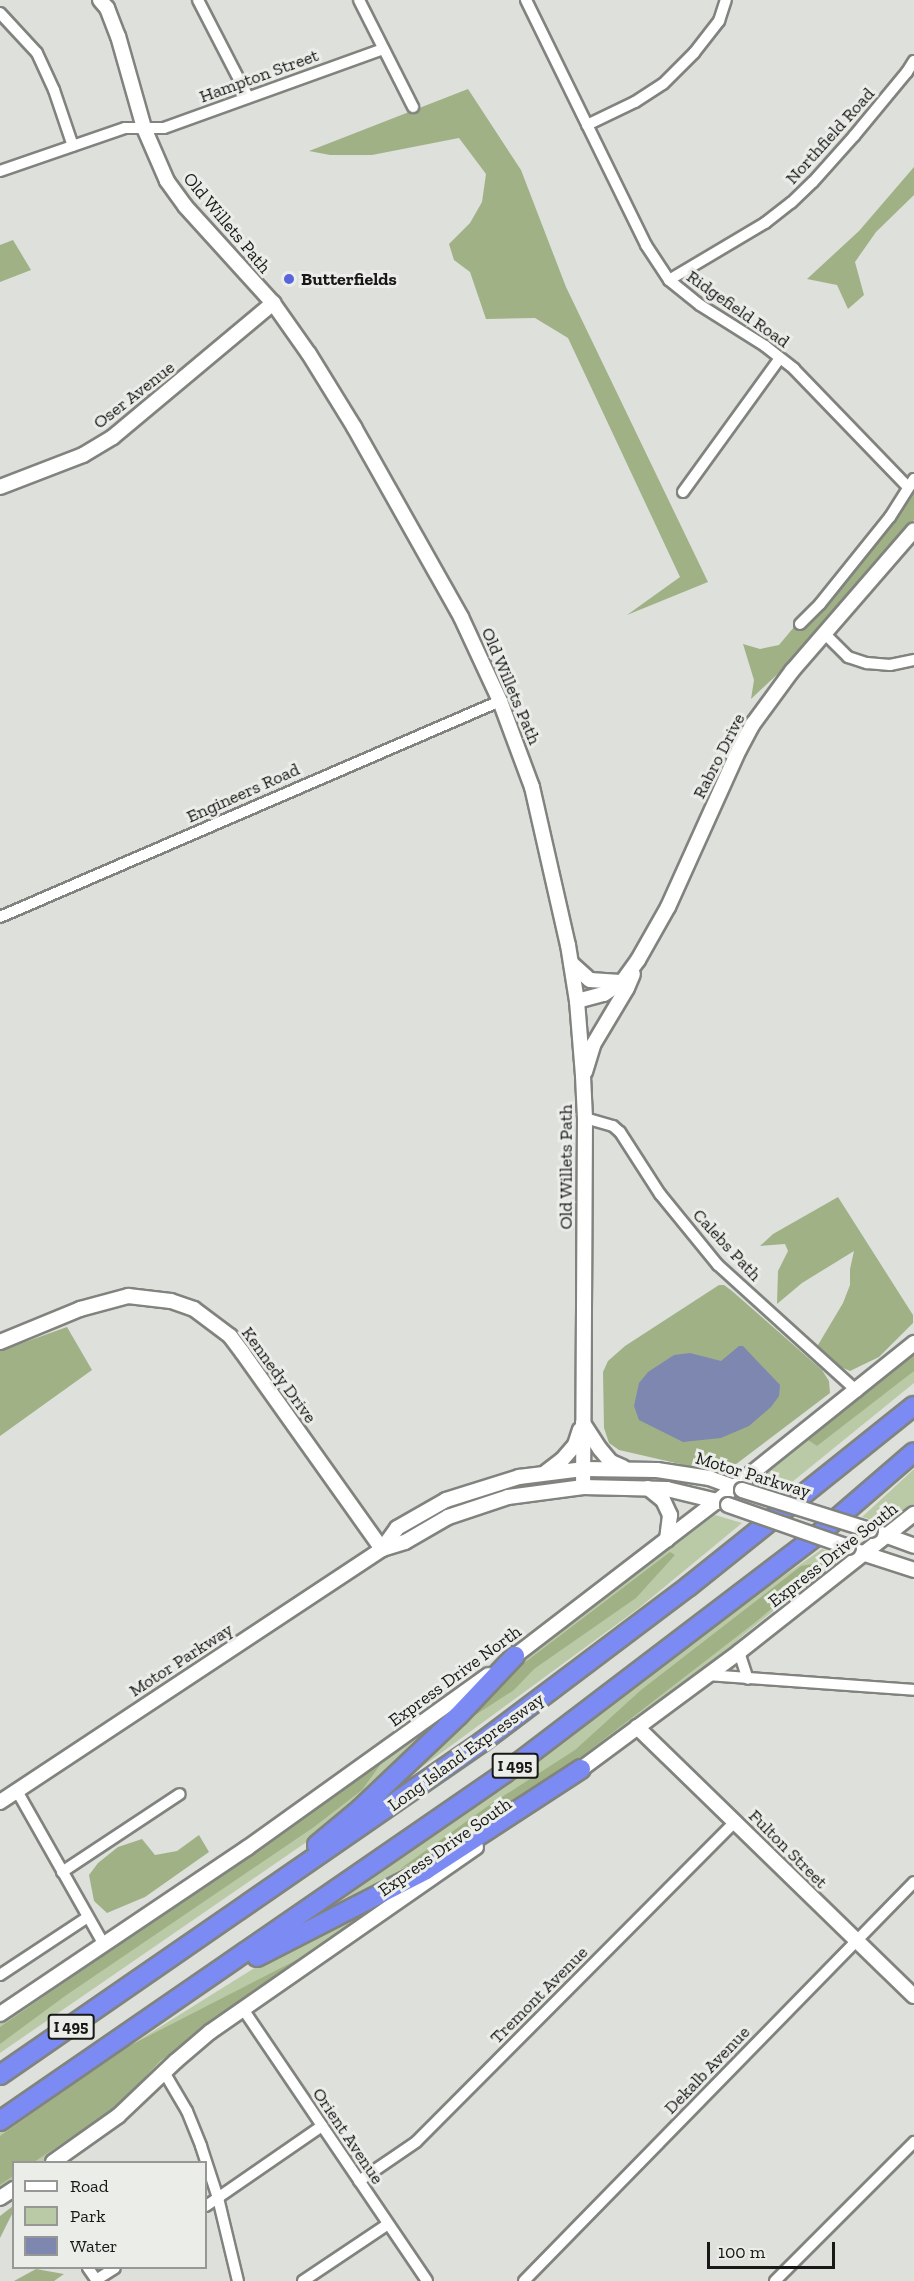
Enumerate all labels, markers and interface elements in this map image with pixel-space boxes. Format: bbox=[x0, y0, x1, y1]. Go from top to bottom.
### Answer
street label: Hampton Street bbox=[196, 44, 322, 108]
street label: Northfield Road bbox=[781, 83, 879, 189]
street label: Old Willets Path bbox=[178, 168, 276, 278]
street label: Ridgefield Road bbox=[682, 266, 794, 352]
place label: Butterfields bbox=[301, 268, 397, 290]
marker: Butterfields bbox=[282, 272, 296, 286]
street label: Oser Avenue bbox=[89, 356, 179, 434]
street label: Old Willets Path bbox=[477, 624, 545, 748]
street label: Rabro Drive bbox=[688, 710, 750, 802]
street label: Engineers Road bbox=[183, 758, 303, 828]
street label: Old Willets Path bbox=[555, 1104, 577, 1230]
street label: Calebs Path bbox=[688, 1204, 766, 1286]
street label: Kennedy Drive bbox=[237, 1322, 321, 1428]
street label: Motor Parkway bbox=[693, 1447, 813, 1503]
street label: Express Drive South bbox=[764, 1498, 902, 1612]
street label: Motor Parkway bbox=[125, 1618, 237, 1702]
street label: Express Drive North bbox=[385, 1621, 525, 1731]
street label: Long Island Expressway bbox=[384, 1688, 548, 1816]
road number: I 495 bbox=[491, 1753, 539, 1779]
street label: Express Drive South bbox=[374, 1793, 516, 1901]
street label: Fulton Street bbox=[744, 1805, 832, 1893]
street label: Tremont Avenue bbox=[485, 1941, 593, 2049]
road number: I 495 bbox=[47, 2014, 95, 2040]
street label: Dekalb Avenue bbox=[659, 2021, 755, 2119]
street label: Orient Avenue bbox=[308, 2083, 388, 2189]
legend bbox=[12, 2161, 207, 2269]
text: Road bbox=[70, 2175, 109, 2197]
text: Park bbox=[70, 2205, 106, 2227]
scale bar bbox=[710, 2230, 838, 2268]
text: Water bbox=[70, 2235, 117, 2257]
text: 100 m bbox=[718, 2241, 765, 2263]

